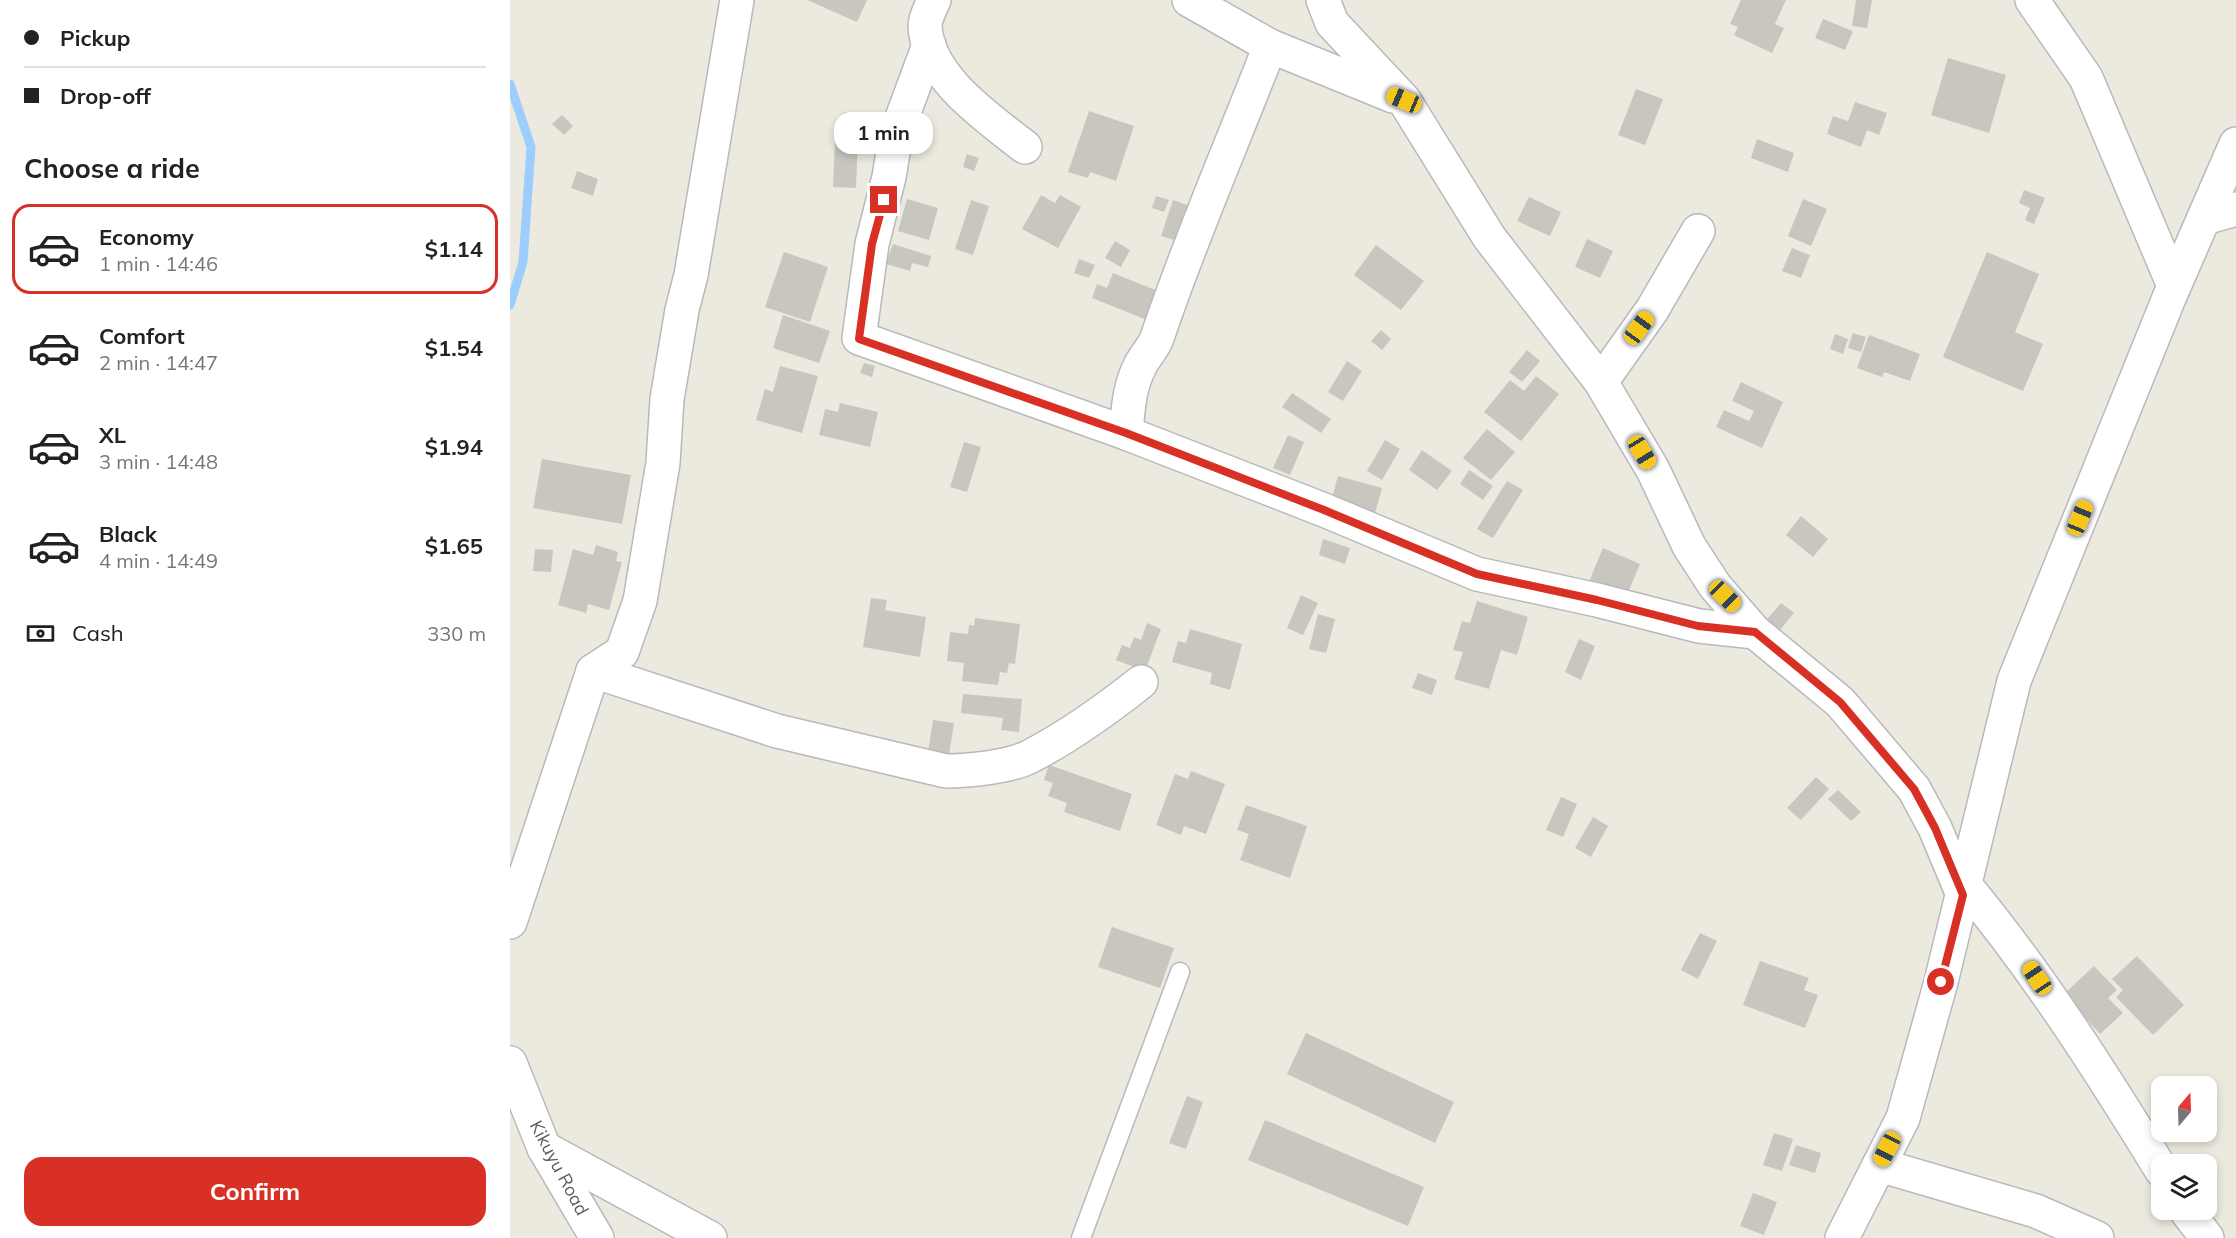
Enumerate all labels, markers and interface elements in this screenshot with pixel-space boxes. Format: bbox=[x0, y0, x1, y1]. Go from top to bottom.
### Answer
text: Pickup bbox=[60, 24, 130, 52]
text: Drop-off bbox=[60, 82, 151, 110]
car bbox=[1384, 85, 1424, 115]
callout: 1 min bbox=[834, 113, 934, 155]
text: 1 min bbox=[857, 120, 910, 145]
text: Choose a ride bbox=[24, 151, 200, 185]
route end bbox=[870, 186, 897, 213]
icon: car bbox=[27, 222, 81, 276]
text: Economy bbox=[99, 223, 194, 251]
text: $1.14 bbox=[425, 235, 483, 263]
text: 1 min · 14:46 bbox=[99, 251, 218, 276]
car bbox=[1621, 308, 1657, 348]
icon: car bbox=[27, 321, 81, 375]
text: Comfort bbox=[99, 322, 185, 350]
text: $1.54 bbox=[425, 334, 483, 362]
text: 2 min · 14:47 bbox=[99, 350, 218, 375]
icon: car bbox=[27, 420, 81, 474]
text: XL bbox=[99, 421, 126, 449]
car bbox=[1625, 432, 1659, 472]
text: $1.94 bbox=[425, 433, 483, 461]
text: 3 min · 14:48 bbox=[99, 449, 218, 474]
car bbox=[2065, 498, 2095, 538]
icon: car bbox=[27, 519, 81, 573]
text: Black bbox=[99, 520, 157, 548]
text: $1.65 bbox=[425, 532, 483, 560]
text: 4 min · 14:49 bbox=[99, 548, 218, 573]
car bbox=[1706, 577, 1744, 615]
icon: cash bbox=[24, 617, 57, 650]
text: Cash bbox=[72, 619, 124, 647]
text: 330 m bbox=[427, 621, 486, 646]
car bbox=[2019, 958, 2055, 998]
route start bbox=[1927, 968, 1954, 995]
north arrow bbox=[2151, 1076, 2217, 1142]
map controls bbox=[2151, 1076, 2217, 1220]
street label: Kikuyu Road bbox=[525, 1116, 594, 1219]
car bbox=[1871, 1129, 1903, 1169]
button: layers bbox=[2151, 1154, 2217, 1220]
button: Confirm bbox=[24, 1157, 486, 1226]

